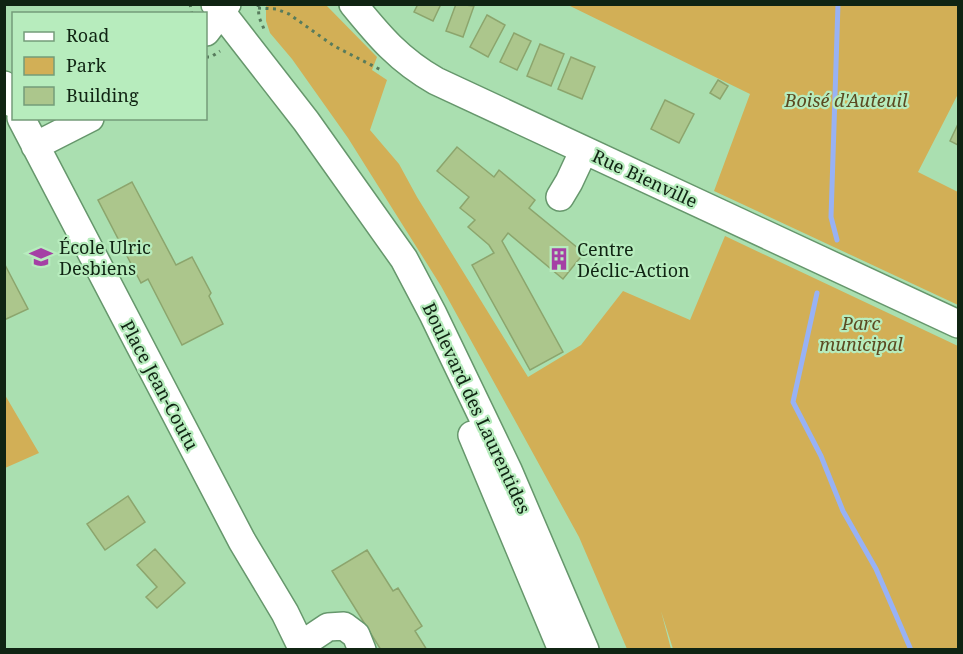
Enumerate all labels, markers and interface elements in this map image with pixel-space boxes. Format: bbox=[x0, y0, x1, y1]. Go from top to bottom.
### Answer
legend bbox=[12, 12, 207, 120]
text: Road bbox=[66, 23, 109, 47]
text: Park bbox=[66, 53, 106, 77]
text: Building bbox=[66, 83, 139, 107]
park label: Boisé d'Auteuil bbox=[784, 88, 908, 112]
street label: Rue Bienville bbox=[589, 143, 701, 213]
place label: École Ulric Desbiens bbox=[59, 235, 151, 280]
place label: Centre Déclic-Action bbox=[577, 237, 690, 282]
school or university icon: École Ulric Desbiens bbox=[28, 244, 54, 270]
building icon: Centre Déclic-Action bbox=[546, 246, 572, 272]
street label: Boulevard des Laurentides bbox=[417, 299, 537, 517]
park label: Parc municipal bbox=[819, 311, 903, 356]
street label: Place Jean-Coutu bbox=[116, 316, 205, 455]

